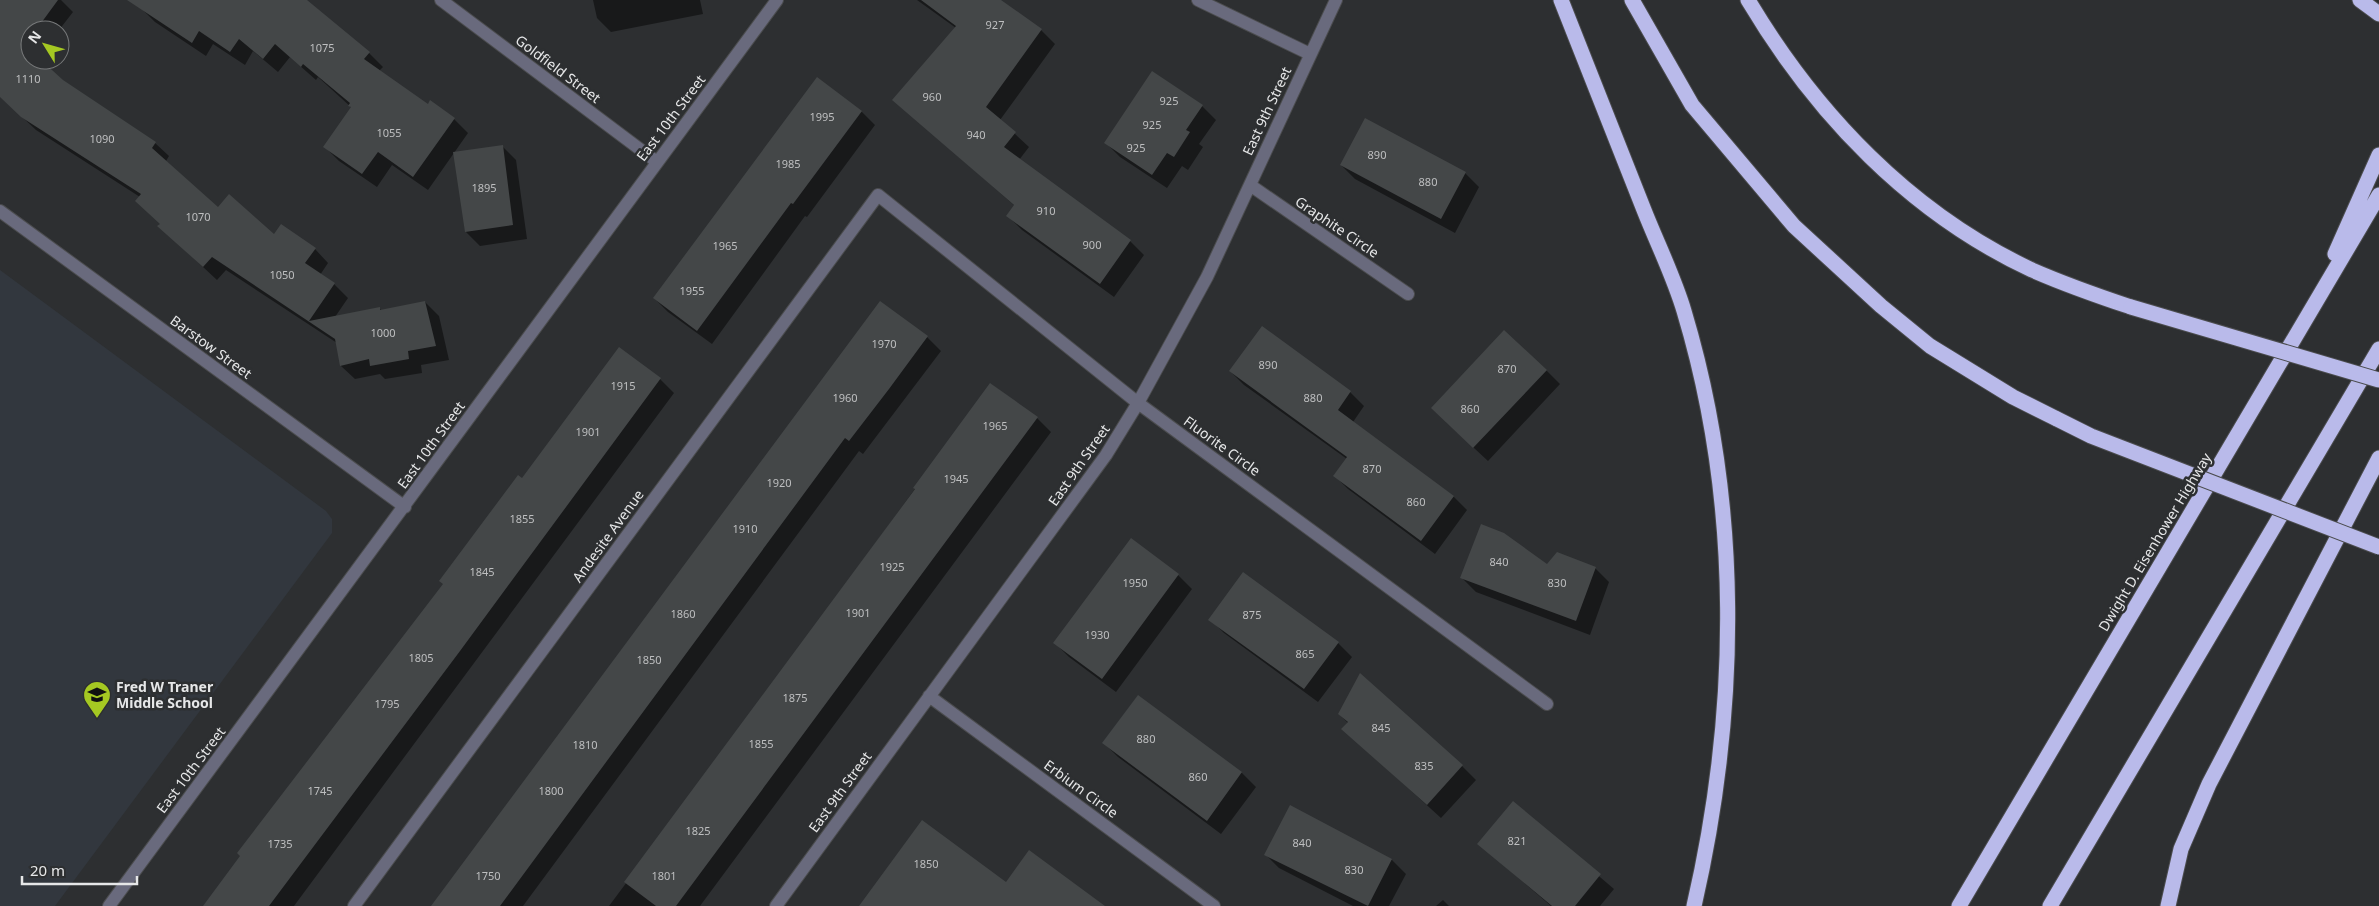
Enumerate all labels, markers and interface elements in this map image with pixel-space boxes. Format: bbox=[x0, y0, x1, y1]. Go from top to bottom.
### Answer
house number: 927 bbox=[986, 17, 1004, 32]
north arrow bbox=[20, 20, 70, 70]
text: N bbox=[23, 27, 45, 47]
street label: Goldfield Street bbox=[512, 30, 605, 107]
house number: 1075 bbox=[309, 40, 335, 55]
street label: East 9th Street bbox=[1238, 64, 1295, 158]
house number: 1110 bbox=[15, 71, 41, 86]
street label: East 10th Street bbox=[632, 71, 709, 165]
house number: 960 bbox=[923, 89, 941, 104]
house number: 925 bbox=[1160, 93, 1178, 108]
house number: 1995 bbox=[809, 109, 835, 124]
house number: 925 bbox=[1143, 117, 1161, 132]
house number: 1055 bbox=[376, 125, 402, 140]
house number: 940 bbox=[967, 127, 985, 142]
house number: 1090 bbox=[89, 131, 115, 146]
house number: 925 bbox=[1127, 140, 1145, 155]
house number: 890 bbox=[1368, 147, 1386, 162]
house number: 1985 bbox=[775, 156, 801, 171]
house number: 880 bbox=[1419, 174, 1437, 189]
house number: 1895 bbox=[471, 180, 497, 195]
street label: Graphite Circle bbox=[1292, 192, 1383, 262]
house number: 910 bbox=[1037, 203, 1055, 218]
house number: 1070 bbox=[185, 209, 211, 224]
house number: 900 bbox=[1083, 237, 1101, 252]
house number: 1965 bbox=[712, 238, 738, 253]
house number: 1050 bbox=[269, 267, 295, 282]
house number: 1955 bbox=[679, 283, 705, 298]
street label: Barstow Street bbox=[167, 311, 256, 383]
house number: 1000 bbox=[370, 325, 396, 340]
house number: 1970 bbox=[871, 336, 897, 351]
house number: 890 bbox=[1259, 357, 1277, 372]
house number: 870 bbox=[1498, 361, 1516, 376]
house number: 1915 bbox=[610, 378, 636, 393]
house number: 1960 bbox=[832, 390, 858, 405]
house number: 880 bbox=[1304, 390, 1322, 405]
street label: East 10th Street bbox=[392, 397, 469, 492]
house number: 860 bbox=[1461, 401, 1479, 416]
street label: Fluorite Circle bbox=[1180, 411, 1264, 480]
house number: 1965 bbox=[982, 418, 1008, 433]
street label: East 9th Street bbox=[1043, 420, 1114, 509]
house number: 1901 bbox=[575, 424, 601, 439]
street label: Dwight D. Eisenhower Highway bbox=[2094, 448, 2216, 634]
house number: 870 bbox=[1363, 461, 1381, 476]
house number: 1945 bbox=[943, 471, 969, 486]
house number: 1920 bbox=[766, 475, 792, 490]
street label: Andesite Avenue bbox=[568, 485, 648, 586]
house number: 860 bbox=[1407, 494, 1425, 509]
house number: 1855 bbox=[509, 511, 535, 526]
house number: 1910 bbox=[732, 521, 758, 536]
house number: 840 bbox=[1490, 554, 1508, 569]
house number: 1925 bbox=[879, 559, 905, 574]
house number: 1845 bbox=[469, 564, 495, 579]
house number: 1950 bbox=[1122, 575, 1148, 590]
house number: 830 bbox=[1548, 575, 1566, 590]
house number: 1901 bbox=[845, 605, 871, 620]
house number: 1860 bbox=[670, 606, 696, 621]
house number: 875 bbox=[1243, 607, 1261, 622]
house number: 1930 bbox=[1084, 627, 1110, 642]
house number: 865 bbox=[1296, 646, 1314, 661]
house number: 1805 bbox=[408, 650, 434, 665]
house number: 1850 bbox=[636, 652, 662, 667]
place label: Fred W Traner Middle School bbox=[116, 677, 214, 712]
school or university icon: Fred W Traner Middle School bbox=[82, 680, 112, 719]
house number: 1875 bbox=[782, 690, 808, 705]
house number: 1795 bbox=[374, 696, 400, 711]
house number: 845 bbox=[1372, 720, 1390, 735]
street label: East 10th Street bbox=[152, 723, 229, 817]
house number: 880 bbox=[1137, 731, 1155, 746]
house number: 1855 bbox=[748, 736, 774, 751]
house number: 1810 bbox=[572, 737, 598, 752]
street label: East 9th Street bbox=[804, 747, 875, 836]
street label: Erbium Circle bbox=[1040, 755, 1122, 822]
house number: 835 bbox=[1415, 758, 1433, 773]
house number: 860 bbox=[1189, 769, 1207, 784]
house number: 1745 bbox=[307, 783, 333, 798]
house number: 1800 bbox=[538, 783, 564, 798]
house number: 1825 bbox=[685, 823, 711, 838]
house number: 821 bbox=[1508, 833, 1526, 848]
house number: 840 bbox=[1293, 835, 1311, 850]
house number: 1735 bbox=[267, 836, 293, 851]
scale bar bbox=[22, 854, 138, 886]
house number: 1850 bbox=[913, 856, 939, 871]
text: 20 m bbox=[30, 860, 65, 880]
house number: 830 bbox=[1345, 862, 1363, 877]
house number: 1750 bbox=[475, 868, 501, 883]
house number: 1801 bbox=[651, 868, 677, 883]

